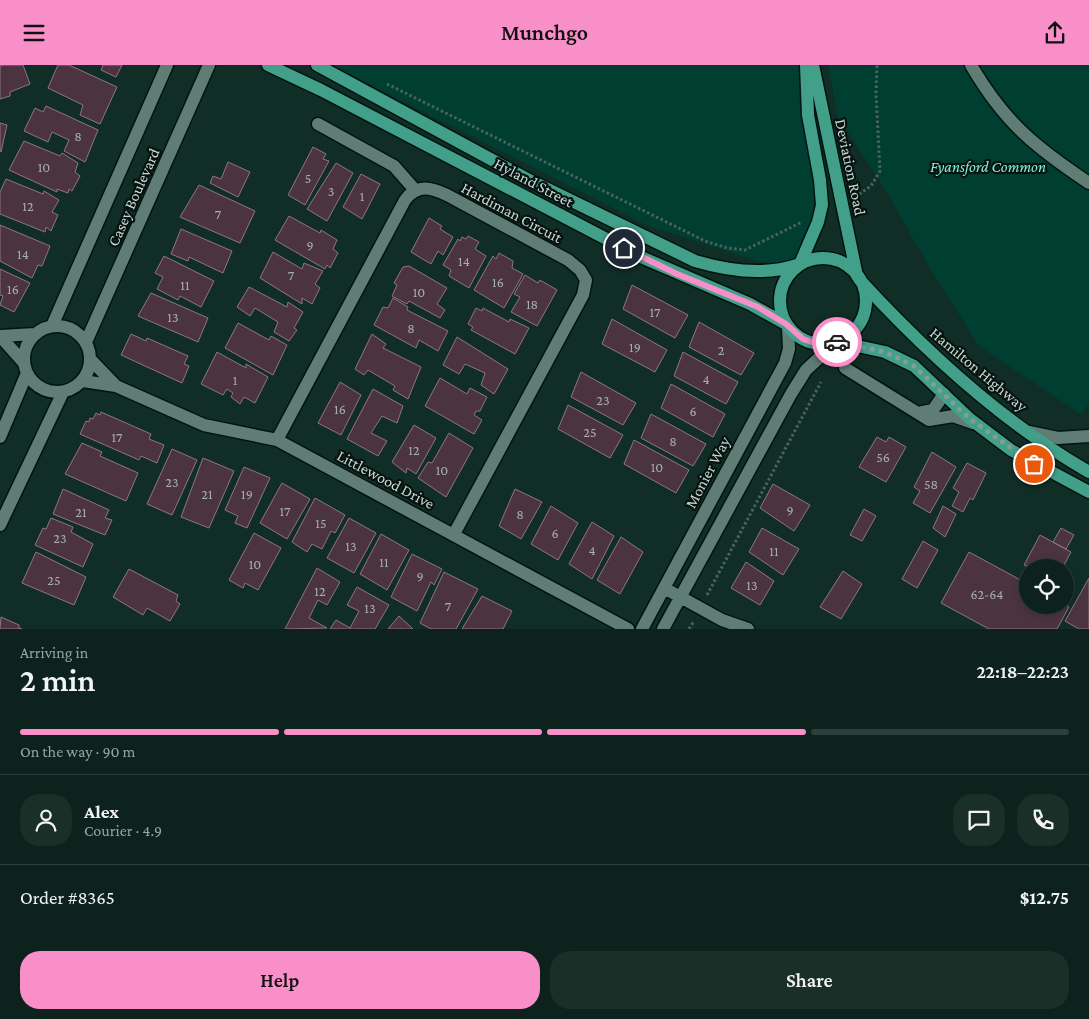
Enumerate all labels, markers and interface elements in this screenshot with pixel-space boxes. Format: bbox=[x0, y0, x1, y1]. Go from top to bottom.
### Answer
icon: menu bbox=[20, 19, 48, 47]
icon: share bbox=[1041, 19, 1069, 47]
text: Munchgo bbox=[501, 20, 588, 45]
street label: Deviation Road bbox=[832, 117, 869, 217]
house number: 8 bbox=[74, 128, 82, 144]
street label: Casey Boulevard bbox=[104, 145, 164, 249]
street label: Hyland Street bbox=[491, 155, 577, 212]
park label: Fyansford Common bbox=[930, 158, 1046, 176]
house number: 10 bbox=[38, 159, 50, 175]
house number: 5 bbox=[305, 170, 311, 186]
street label: Hardiman Circuit bbox=[459, 179, 566, 246]
house number: 3 bbox=[328, 183, 334, 199]
house number: 1 bbox=[360, 188, 365, 204]
house number: 12 bbox=[22, 198, 34, 214]
house number: 7 bbox=[215, 206, 222, 222]
pin bbox=[603, 227, 645, 269]
icon: home bbox=[610, 234, 638, 262]
house number: 9 bbox=[306, 237, 314, 253]
house number: 14 bbox=[17, 246, 29, 262]
house number: 14 bbox=[458, 253, 470, 269]
house number: 7 bbox=[288, 267, 295, 283]
house number: 16 bbox=[492, 274, 504, 290]
house number: 11 bbox=[180, 277, 190, 293]
house number: 16 bbox=[7, 281, 19, 297]
house number: 10 bbox=[413, 284, 425, 300]
house number: 18 bbox=[526, 296, 538, 312]
house number: 17 bbox=[649, 304, 661, 320]
house number: 13 bbox=[167, 309, 179, 325]
courier bbox=[812, 317, 862, 367]
house number: 8 bbox=[407, 320, 415, 336]
street label: Hamilton Highway bbox=[926, 324, 1031, 416]
icon: car bbox=[823, 328, 851, 356]
house number: 19 bbox=[629, 339, 641, 355]
house number: 2 bbox=[718, 342, 725, 358]
house number: 4 bbox=[702, 371, 710, 387]
house number: 1 bbox=[233, 372, 238, 388]
house number: 23 bbox=[596, 392, 610, 408]
house number: 16 bbox=[334, 401, 346, 417]
house number: 6 bbox=[689, 403, 697, 419]
house number: 25 bbox=[583, 424, 597, 440]
house number: 17 bbox=[111, 429, 123, 445]
house number: 8 bbox=[669, 433, 677, 449]
street label: Monier Way bbox=[682, 433, 735, 511]
house number: 12 bbox=[408, 442, 420, 458]
pin bbox=[1013, 443, 1055, 485]
street label: Littlewood Drive bbox=[334, 447, 437, 512]
house number: 56 bbox=[876, 449, 890, 465]
icon: bag bbox=[1020, 450, 1048, 478]
house number: 10 bbox=[651, 459, 663, 475]
house number: 10 bbox=[436, 462, 448, 478]
house number: 23 bbox=[165, 474, 179, 490]
house number: 58 bbox=[924, 476, 938, 492]
house number: 21 bbox=[201, 486, 213, 502]
house number: 19 bbox=[241, 486, 253, 502]
house number: 9 bbox=[786, 502, 794, 518]
house number: 17 bbox=[279, 503, 291, 519]
house number: 21 bbox=[75, 504, 87, 520]
house number: 8 bbox=[516, 506, 524, 522]
house number: 15 bbox=[315, 515, 327, 531]
house number: 6 bbox=[551, 525, 559, 541]
house number: 23 bbox=[53, 530, 67, 546]
house number: 13 bbox=[345, 538, 357, 554]
house number: 4 bbox=[588, 542, 596, 558]
house number: 11 bbox=[769, 543, 779, 559]
house number: 11 bbox=[379, 554, 389, 570]
house number: 10 bbox=[249, 556, 261, 572]
map controls bbox=[1019, 559, 1074, 614]
button: locate bbox=[1019, 559, 1074, 614]
house number: 9 bbox=[416, 568, 424, 584]
house number: 25 bbox=[47, 572, 61, 588]
house number: 13 bbox=[746, 577, 758, 593]
house number: 12 bbox=[314, 583, 326, 599]
house number: 62-64 bbox=[971, 586, 1003, 602]
house number: 7 bbox=[445, 598, 452, 614]
house number: 13 bbox=[364, 600, 376, 616]
text: Arriving in bbox=[20, 644, 88, 661]
text: 22:18–22:23 bbox=[976, 661, 1069, 682]
text: 2 min bbox=[20, 662, 95, 698]
text: On the way · 90 m bbox=[20, 743, 135, 760]
button: person bbox=[20, 794, 72, 846]
button: chat bbox=[953, 794, 1005, 846]
button: phone bbox=[1017, 794, 1069, 846]
text: Alex bbox=[84, 801, 119, 822]
text: Courier · 4.9 bbox=[84, 822, 162, 839]
text: Order #8365 bbox=[20, 887, 115, 908]
text: $12.75 bbox=[1020, 887, 1069, 908]
button: Help bbox=[20, 951, 540, 1009]
button: Share bbox=[550, 951, 1069, 1009]

